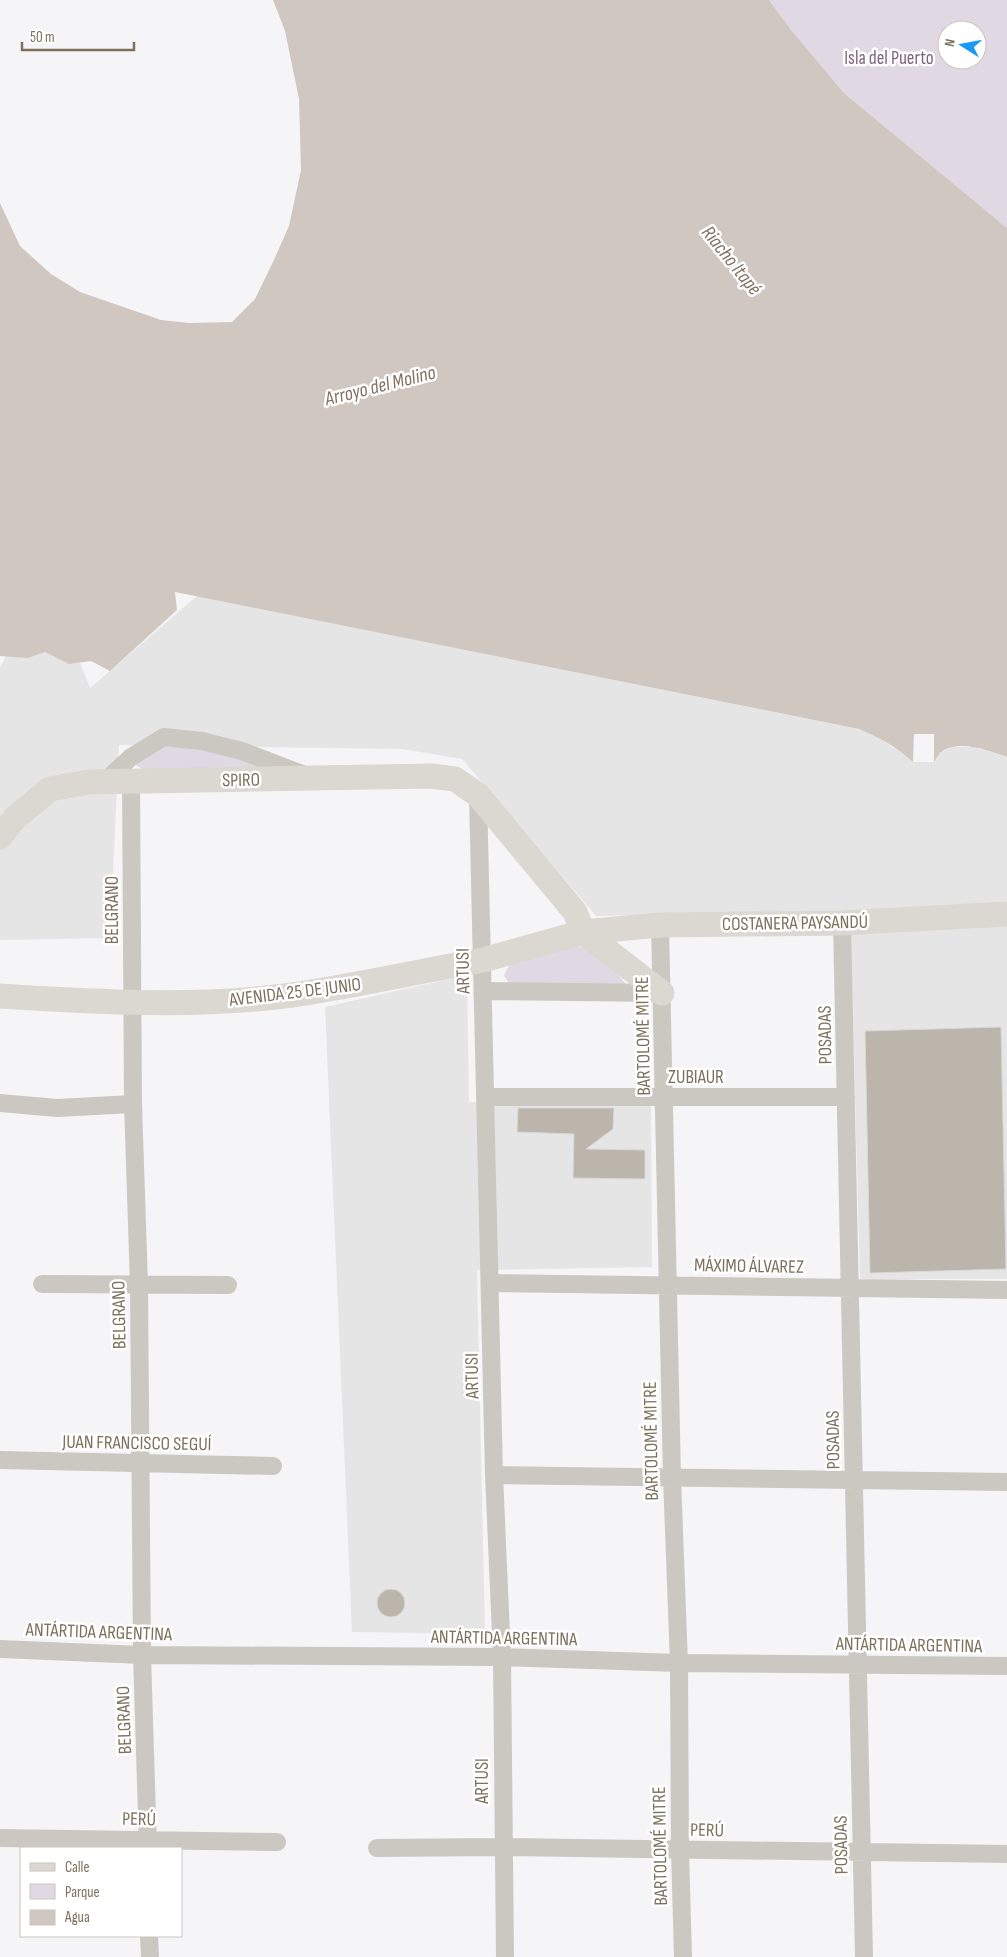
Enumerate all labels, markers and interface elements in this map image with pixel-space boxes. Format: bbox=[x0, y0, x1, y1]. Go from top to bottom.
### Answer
scale bar bbox=[22, 20, 135, 52]
north arrow bbox=[937, 20, 987, 70]
text: 50 m bbox=[30, 28, 55, 47]
text: N bbox=[941, 37, 959, 48]
park label: Isla del Puerto bbox=[844, 47, 934, 70]
water label: Riacho Itapé bbox=[696, 221, 766, 300]
water label: Arroyo del Molino bbox=[322, 361, 438, 412]
street label: SPIRO bbox=[222, 769, 260, 792]
street label: BELGRANO bbox=[101, 876, 124, 944]
street label: COSTANERA PAYSANDÚ bbox=[722, 911, 868, 936]
street label: ARTUSI bbox=[452, 948, 475, 995]
street label: AVENIDA 25 DE JUNIO bbox=[227, 973, 362, 1012]
street label: BARTOLOMÉ MITRE bbox=[631, 976, 656, 1096]
street label: POSADAS bbox=[813, 1005, 838, 1065]
street label: ZUBIAUR bbox=[668, 1066, 724, 1089]
street label: MÁXIMO ÁLVAREZ bbox=[694, 1254, 804, 1279]
street label: BELGRANO bbox=[107, 1281, 132, 1349]
street label: ARTUSI bbox=[461, 1353, 484, 1400]
street label: BARTOLOMÉ MITRE bbox=[639, 1381, 664, 1501]
street label: POSADAS bbox=[821, 1410, 846, 1470]
street label: JUAN FRANCISCO SEGUÍ bbox=[61, 1431, 212, 1456]
street label: ANTÁRTIDA ARGENTINA bbox=[24, 1618, 173, 1647]
street label: ANTÁRTIDA ARGENTINA bbox=[430, 1626, 578, 1651]
street label: ANTÁRTIDA ARGENTINA bbox=[835, 1633, 983, 1658]
street label: BELGRANO bbox=[112, 1685, 137, 1754]
street label: ARTUSI bbox=[471, 1758, 494, 1805]
street label: BARTOLOMÉ MITRE bbox=[648, 1786, 673, 1906]
street label: PERÚ bbox=[122, 1808, 156, 1831]
street label: POSADAS bbox=[829, 1815, 854, 1875]
street label: PERÚ bbox=[690, 1819, 724, 1842]
legend bbox=[20, 1847, 182, 1937]
text: Calle bbox=[65, 1858, 89, 1877]
text: Parque bbox=[65, 1883, 100, 1902]
text: Agua bbox=[64, 1908, 90, 1927]

